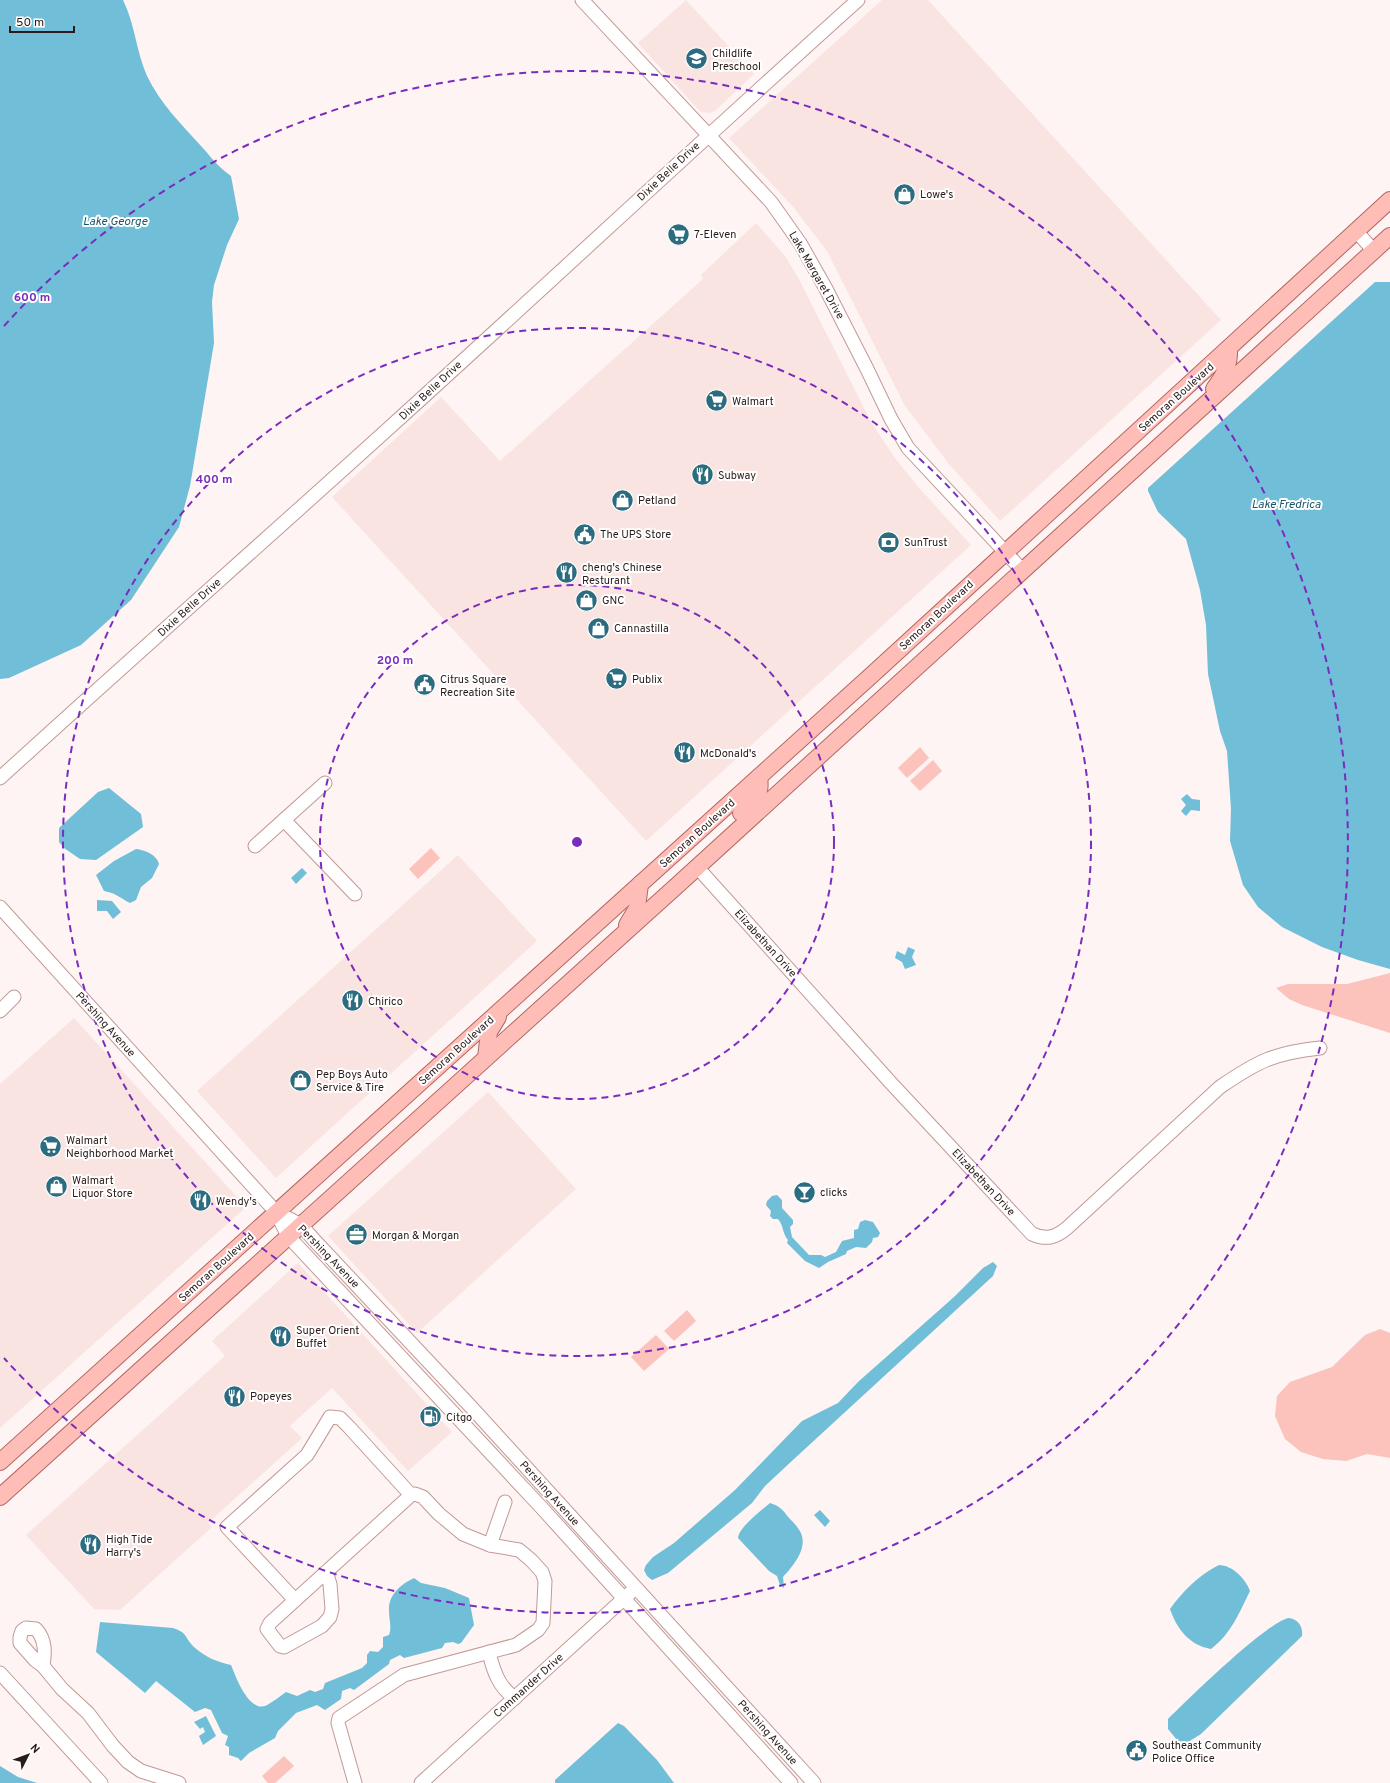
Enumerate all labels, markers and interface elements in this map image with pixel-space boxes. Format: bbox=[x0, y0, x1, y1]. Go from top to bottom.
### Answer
scale bar bbox=[10, 8, 74, 34]
text: 50 m bbox=[16, 15, 44, 31]
school or university icon: Childlife Preschool bbox=[683, 46, 709, 72]
place label: Childlife Preschool bbox=[712, 47, 761, 74]
street label: Dixie Belle Drive bbox=[634, 139, 703, 204]
shop icon: Lowe's bbox=[892, 181, 918, 207]
place label: Lowe's bbox=[920, 188, 953, 202]
water label: Lake George bbox=[83, 214, 148, 230]
supermarket icon: 7-Eleven bbox=[665, 221, 691, 247]
place label: 7-Eleven bbox=[694, 228, 736, 242]
street label: Lake Margaret Drive bbox=[785, 229, 847, 322]
text: 600 m bbox=[14, 290, 50, 306]
street label: Dixie Belle Drive bbox=[396, 358, 465, 423]
street label: Semoran Boulevard bbox=[1136, 360, 1217, 435]
supermarket icon: Walmart bbox=[704, 388, 730, 414]
place label: Walmart bbox=[732, 395, 774, 409]
restaurant icon: Subway bbox=[689, 462, 715, 488]
place label: Subway bbox=[718, 469, 756, 483]
text: 400 m bbox=[195, 472, 233, 488]
shop icon: Petland bbox=[610, 487, 636, 513]
place label: Petland bbox=[638, 494, 676, 508]
water label: Lake Fredrica bbox=[1251, 497, 1321, 513]
public building icon: The UPS Store bbox=[571, 521, 597, 547]
place label: The UPS Store bbox=[600, 528, 671, 542]
bank icon: SunTrust bbox=[875, 529, 901, 555]
place label: SunTrust bbox=[904, 536, 948, 550]
restaurant icon: cheng's Chinese Resturant bbox=[554, 560, 580, 586]
place label: cheng's Chinese Resturant bbox=[582, 561, 662, 588]
street label: Dixie Belle Drive bbox=[155, 575, 224, 640]
street label: Semoran Boulevard bbox=[897, 578, 977, 654]
shop icon: GNC bbox=[574, 587, 600, 613]
place label: GNC bbox=[602, 594, 624, 608]
shop icon: Cannastilla bbox=[585, 615, 611, 641]
place label: Cannastilla bbox=[614, 622, 669, 636]
text: 200 m bbox=[377, 653, 413, 669]
supermarket icon: Publix bbox=[604, 666, 630, 692]
public building icon: Citrus Square Recreation Site bbox=[412, 672, 438, 698]
place label: Citrus Square Recreation Site bbox=[440, 673, 515, 700]
place label: Publix bbox=[632, 673, 663, 687]
restaurant icon: McDonald's bbox=[671, 740, 697, 766]
place label: McDonald's bbox=[700, 747, 756, 761]
street label: Semoran Boulevard bbox=[657, 796, 738, 871]
centre of rings bbox=[570, 835, 584, 849]
street label: Elizabethan Drive bbox=[731, 907, 800, 981]
restaurant icon: Chirico bbox=[339, 988, 365, 1014]
street label: Pershing Avenue bbox=[72, 989, 138, 1060]
place label: Chirico bbox=[368, 995, 403, 1009]
street label: Semoran Boulevard bbox=[416, 1013, 497, 1088]
shop icon: Pep Boys Auto Service & Tire bbox=[287, 1067, 313, 1093]
place label: Pep Boys Auto Service & Tire bbox=[316, 1068, 388, 1095]
supermarket icon: Walmart Neighborhood Market bbox=[37, 1133, 63, 1159]
place label: Walmart Neighborhood Market bbox=[66, 1134, 173, 1161]
street label: Elizabethan Drive bbox=[949, 1146, 1018, 1219]
shop icon: Walmart Liquor Store bbox=[44, 1173, 70, 1199]
place label: Walmart Liquor Store bbox=[72, 1174, 133, 1201]
bar icon: clicks bbox=[792, 1179, 818, 1205]
place label: clicks bbox=[820, 1186, 847, 1200]
restaurant icon: Wendy's bbox=[187, 1188, 213, 1214]
place label: Wendy's bbox=[216, 1195, 257, 1209]
street label: Pershing Avenue bbox=[294, 1222, 362, 1291]
office icon: Morgan & Morgan bbox=[343, 1222, 369, 1248]
place label: Morgan & Morgan bbox=[372, 1229, 459, 1243]
street label: Semoran Boulevard bbox=[176, 1230, 257, 1305]
restaurant icon: Super Orient Buffet bbox=[267, 1323, 293, 1349]
place label: Super Orient Buffet bbox=[296, 1324, 359, 1351]
restaurant icon: Popeyes bbox=[222, 1383, 248, 1409]
place label: Popeyes bbox=[250, 1390, 292, 1404]
fuel station icon: Citgo bbox=[417, 1404, 443, 1430]
place label: Citgo bbox=[446, 1411, 472, 1425]
street label: Pershing Avenue bbox=[516, 1458, 582, 1529]
restaurant icon: High Tide Harry's bbox=[78, 1532, 104, 1558]
place label: High Tide Harry's bbox=[106, 1533, 152, 1560]
street label: Commander Drive bbox=[491, 1651, 567, 1721]
street label: Pershing Avenue bbox=[734, 1697, 800, 1768]
north arrow bbox=[8, 1735, 48, 1775]
public building icon: Southeast Community Police Office bbox=[1123, 1738, 1149, 1764]
place label: Southeast Community Police Office bbox=[1152, 1739, 1262, 1766]
text: N bbox=[27, 1741, 43, 1757]

